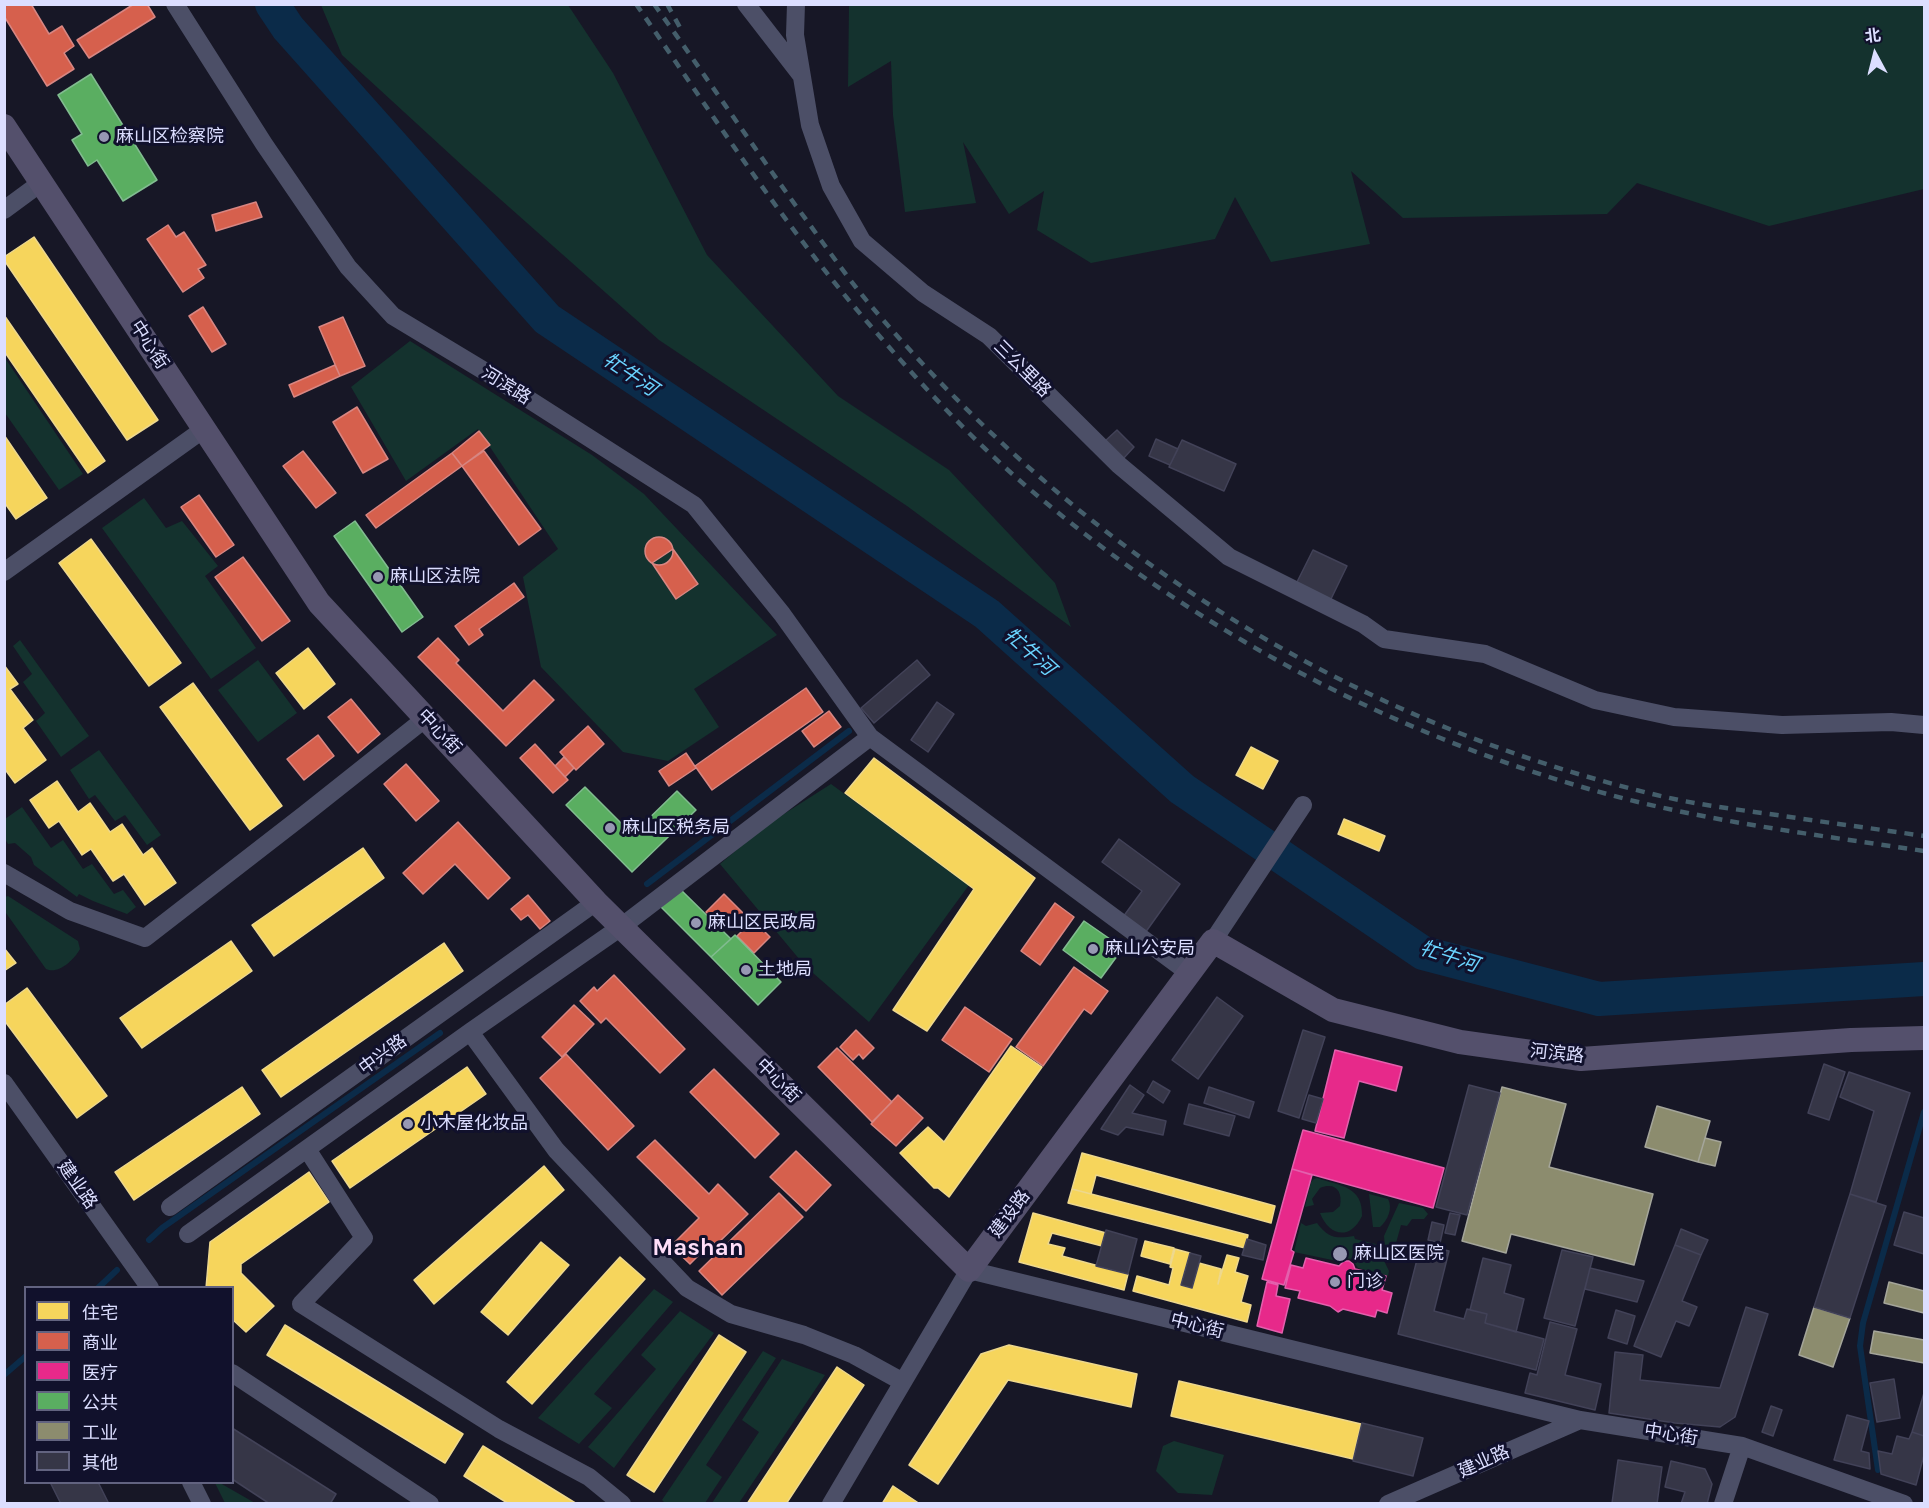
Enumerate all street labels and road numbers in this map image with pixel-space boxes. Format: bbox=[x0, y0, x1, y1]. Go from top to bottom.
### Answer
street label: 中心街 bbox=[125, 316, 173, 374]
street label: 三公里路 bbox=[989, 336, 1055, 402]
street label: 河滨路 bbox=[477, 363, 535, 409]
street label: 中心街 bbox=[413, 705, 465, 759]
street label: 中兴路 bbox=[355, 1030, 411, 1080]
street label: 河滨路 bbox=[1529, 1040, 1585, 1068]
street label: 中心街 bbox=[751, 1054, 805, 1108]
street label: 建业路 bbox=[53, 1157, 101, 1213]
street label: 建设路 bbox=[985, 1186, 1035, 1242]
street label: 中心街 bbox=[1168, 1309, 1226, 1343]
street label: 中心街 bbox=[1643, 1420, 1699, 1450]
street label: 建业路 bbox=[1455, 1441, 1513, 1483]

